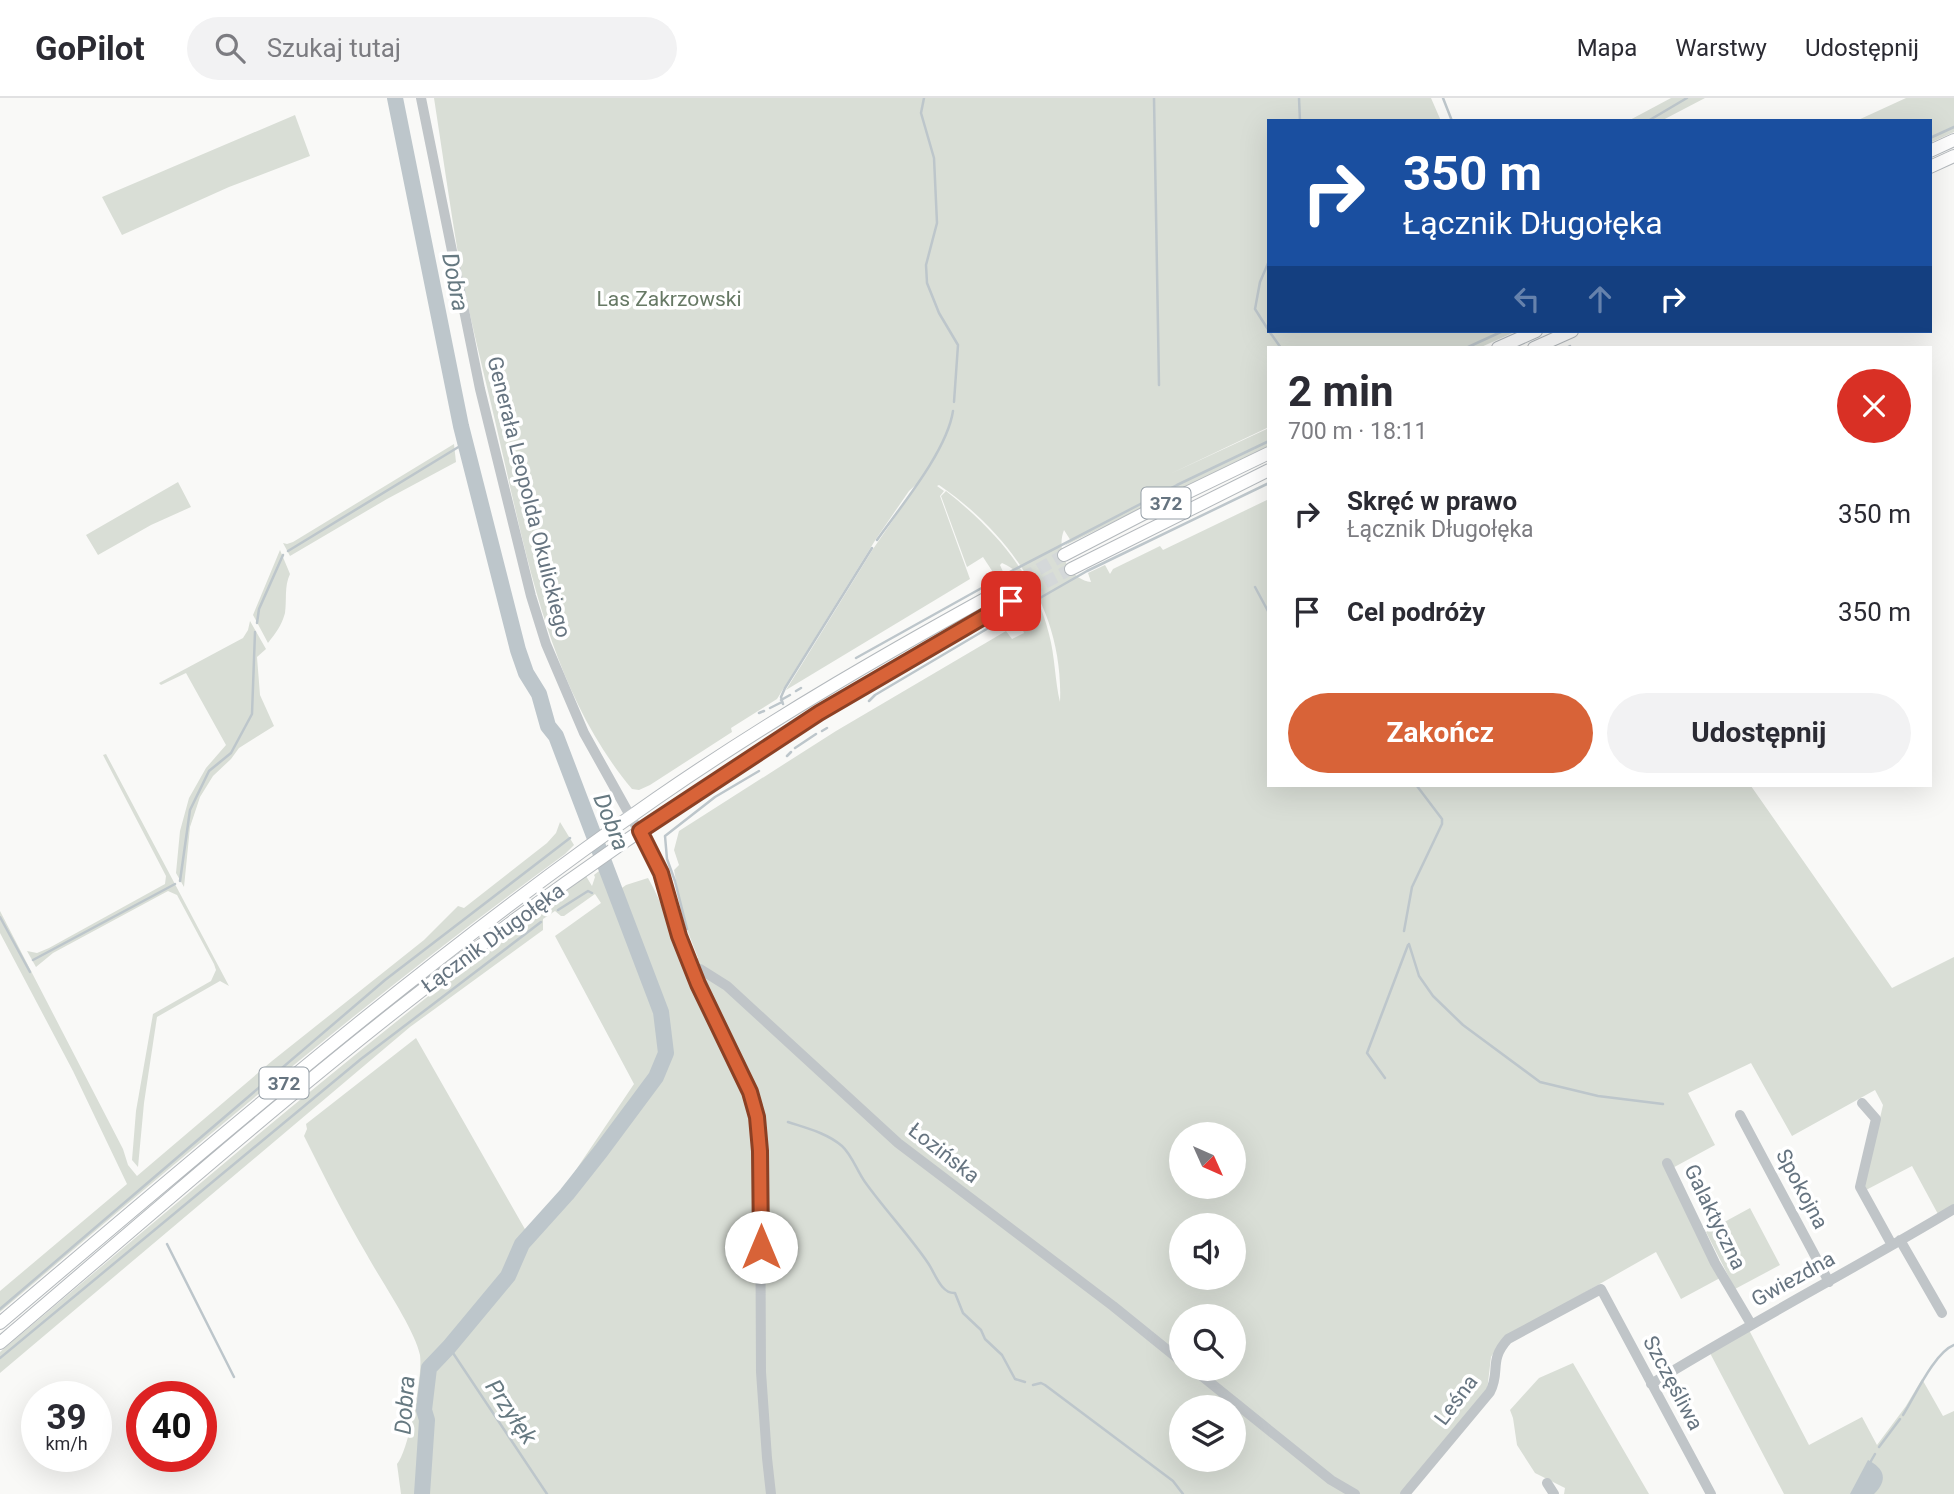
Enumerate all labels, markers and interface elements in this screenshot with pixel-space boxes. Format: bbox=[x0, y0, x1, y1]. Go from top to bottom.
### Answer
search box bbox=[187, 17, 677, 80]
text: GoPilot bbox=[35, 29, 145, 68]
icon: search bbox=[211, 29, 249, 67]
text: Szukaj tutaj bbox=[267, 33, 401, 63]
text: Mapa bbox=[1577, 34, 1637, 62]
text: Warstwy bbox=[1675, 34, 1767, 62]
text: Udostępnij bbox=[1805, 34, 1919, 62]
text: 350 m bbox=[1403, 145, 1542, 202]
icon: right bbox=[1288, 147, 1379, 238]
text: Łącznik Długołęka bbox=[1403, 204, 1663, 242]
water label: Dobra bbox=[436, 250, 474, 314]
icon: left bbox=[1508, 280, 1546, 318]
icon: ahead bbox=[1581, 280, 1619, 318]
icon: right bbox=[1654, 280, 1692, 318]
park label: Las Zakrzowski bbox=[596, 287, 742, 311]
street label: Generała Leopolda Okulickiego bbox=[482, 354, 576, 640]
text: 2 min bbox=[1288, 367, 1394, 416]
button: close bbox=[1837, 369, 1911, 443]
text: 700 m · 18:11 bbox=[1288, 418, 1427, 445]
text: Skręć w prawo bbox=[1347, 486, 1517, 516]
road number: 372 bbox=[1142, 488, 1190, 518]
icon: right bbox=[1288, 495, 1326, 533]
text: 350 m bbox=[1838, 499, 1911, 529]
text: Łącznik Długołęka bbox=[1347, 516, 1534, 543]
pin bbox=[981, 571, 1041, 631]
icon: arrive bbox=[992, 582, 1030, 620]
icon: arrive bbox=[1288, 593, 1326, 631]
text: Cel podróży bbox=[1347, 597, 1485, 627]
text: 350 m bbox=[1838, 597, 1911, 627]
button: Zakończ bbox=[1288, 693, 1593, 773]
button: Udostępnij bbox=[1607, 693, 1911, 773]
water label: Dobra bbox=[587, 790, 635, 854]
street label: Łącznik Długołęka bbox=[417, 878, 569, 998]
road number: 372 bbox=[260, 1068, 308, 1099]
street label: Łozińska bbox=[904, 1118, 984, 1188]
north arrow bbox=[1169, 1122, 1246, 1199]
map controls bbox=[1169, 1122, 1246, 1472]
street label: Spokojna bbox=[1771, 1145, 1833, 1233]
street label: Galaktyczna bbox=[1679, 1161, 1751, 1273]
position arrow bbox=[724, 1210, 798, 1284]
button: sound bbox=[1169, 1213, 1246, 1290]
street label: Gwiezdna bbox=[1747, 1246, 1839, 1312]
button: search bbox=[1169, 1304, 1246, 1381]
street label: Szczęśliwa bbox=[1638, 1332, 1708, 1434]
street label: Leśna bbox=[1429, 1370, 1483, 1430]
water label: Przyłęk bbox=[480, 1374, 543, 1450]
water label: Dobra bbox=[389, 1375, 421, 1435]
speed limit sign: 40 bbox=[126, 1381, 217, 1472]
button: layers bbox=[1169, 1395, 1246, 1472]
text: 39 bbox=[46, 1397, 87, 1438]
text: km/h bbox=[45, 1433, 88, 1454]

